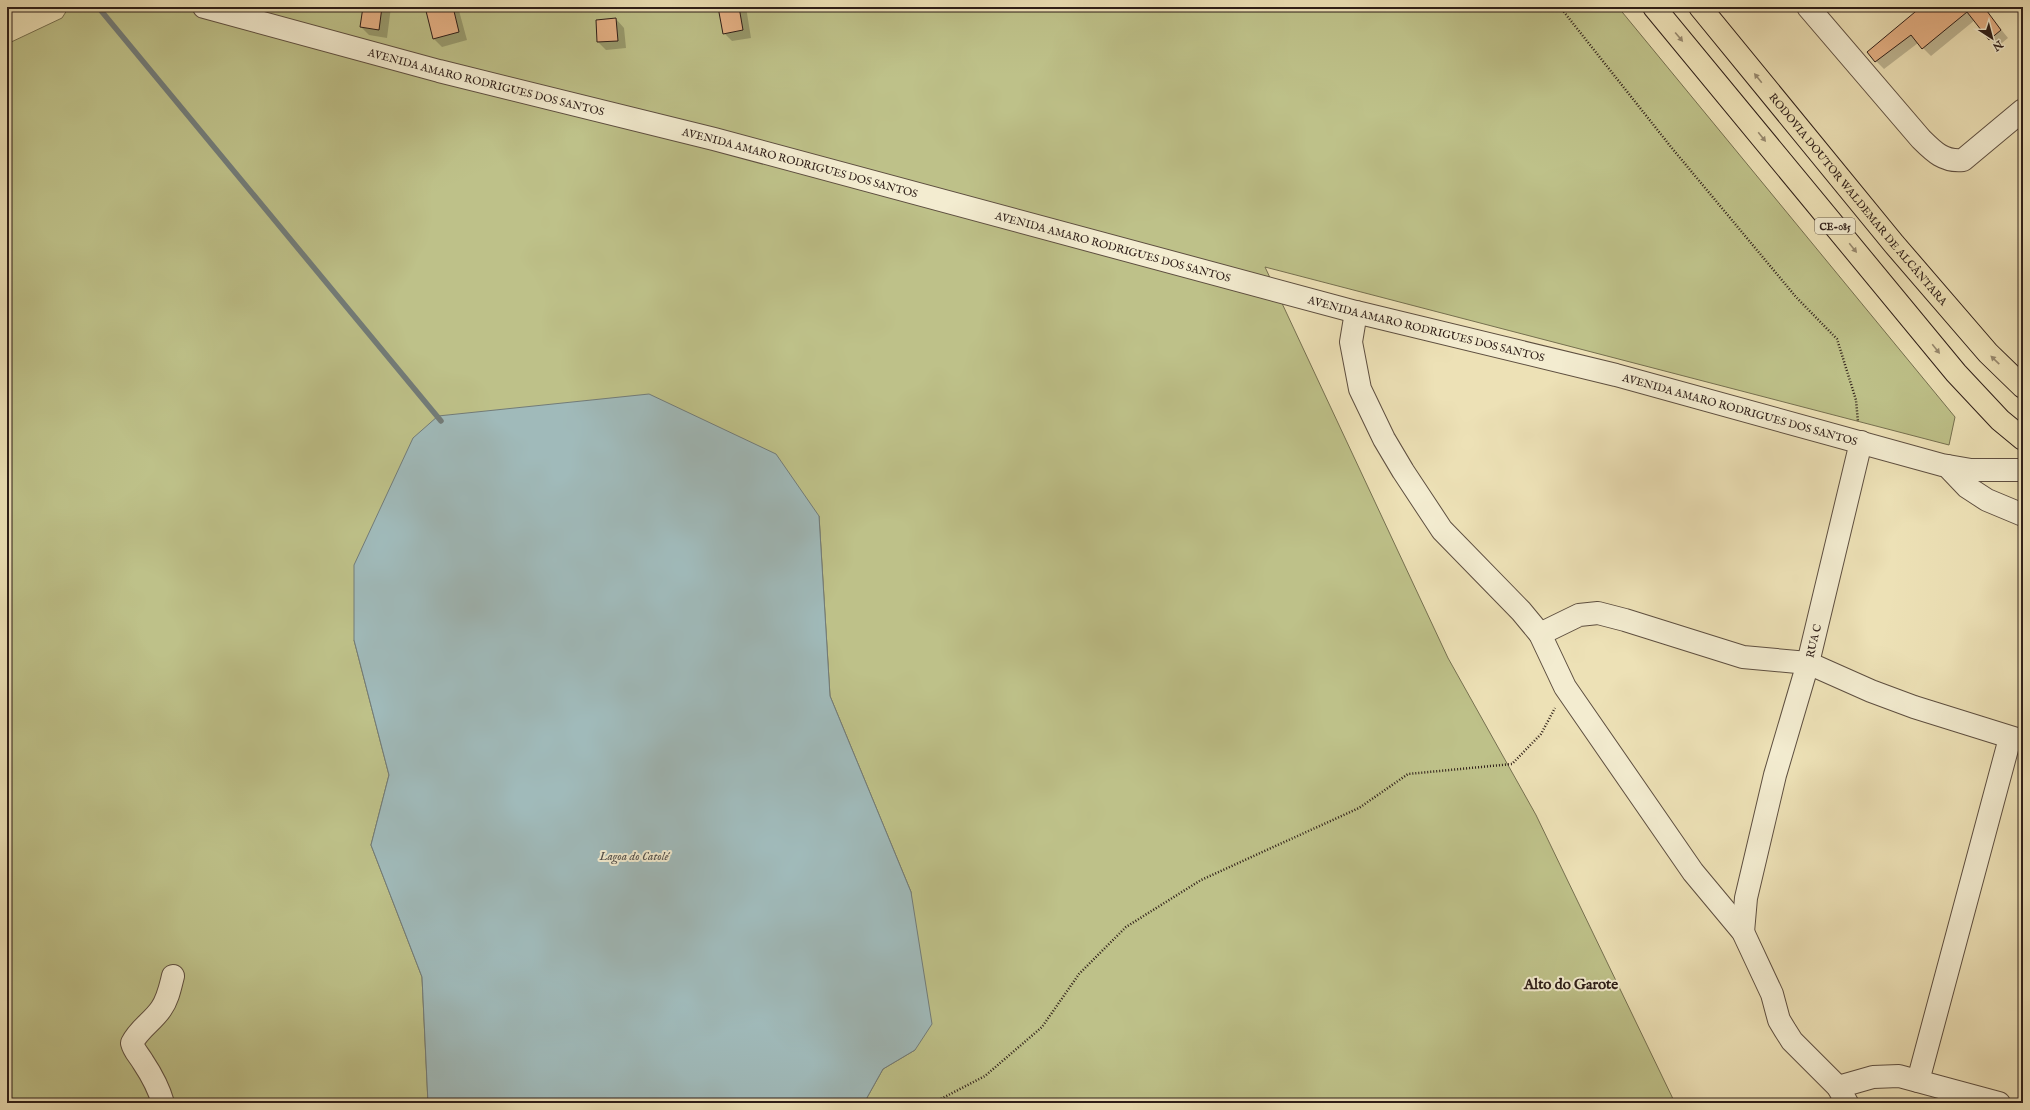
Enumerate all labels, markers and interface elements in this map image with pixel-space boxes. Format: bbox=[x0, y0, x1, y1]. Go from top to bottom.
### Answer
north arrow bbox=[1972, 18, 2012, 58]
one-way arrow bbox=[1675, 32, 1683, 42]
text: N bbox=[1989, 36, 2006, 54]
street label: AVENIDA AMARO RODRIGUES DOS SANTOS bbox=[365, 46, 606, 120]
one-way arrow bbox=[1754, 73, 1763, 84]
street label: RODOVIA DOUTOR WALDEMAR DE ALCÂNTARA bbox=[1765, 91, 1950, 309]
street label: AVENIDA AMARO RODRIGUES DOS SANTOS bbox=[680, 125, 919, 202]
one-way arrow bbox=[1757, 132, 1766, 143]
street label: AVENIDA AMARO RODRIGUES DOS SANTOS bbox=[992, 209, 1232, 286]
road number: CE-085 bbox=[1815, 218, 1855, 234]
one-way arrow bbox=[1849, 243, 1858, 254]
street label: AVENIDA AMARO RODRIGUES DOS SANTOS bbox=[1305, 293, 1546, 366]
one-way arrow bbox=[1931, 343, 1940, 354]
one-way arrow bbox=[1990, 355, 2000, 365]
street label: AVENIDA AMARO RODRIGUES DOS SANTOS bbox=[1620, 371, 1859, 449]
street label: RUA C bbox=[1803, 623, 1825, 660]
water label: Lagoa do Catolé bbox=[599, 849, 670, 865]
district label: Alto do Garote bbox=[1523, 975, 1618, 994]

